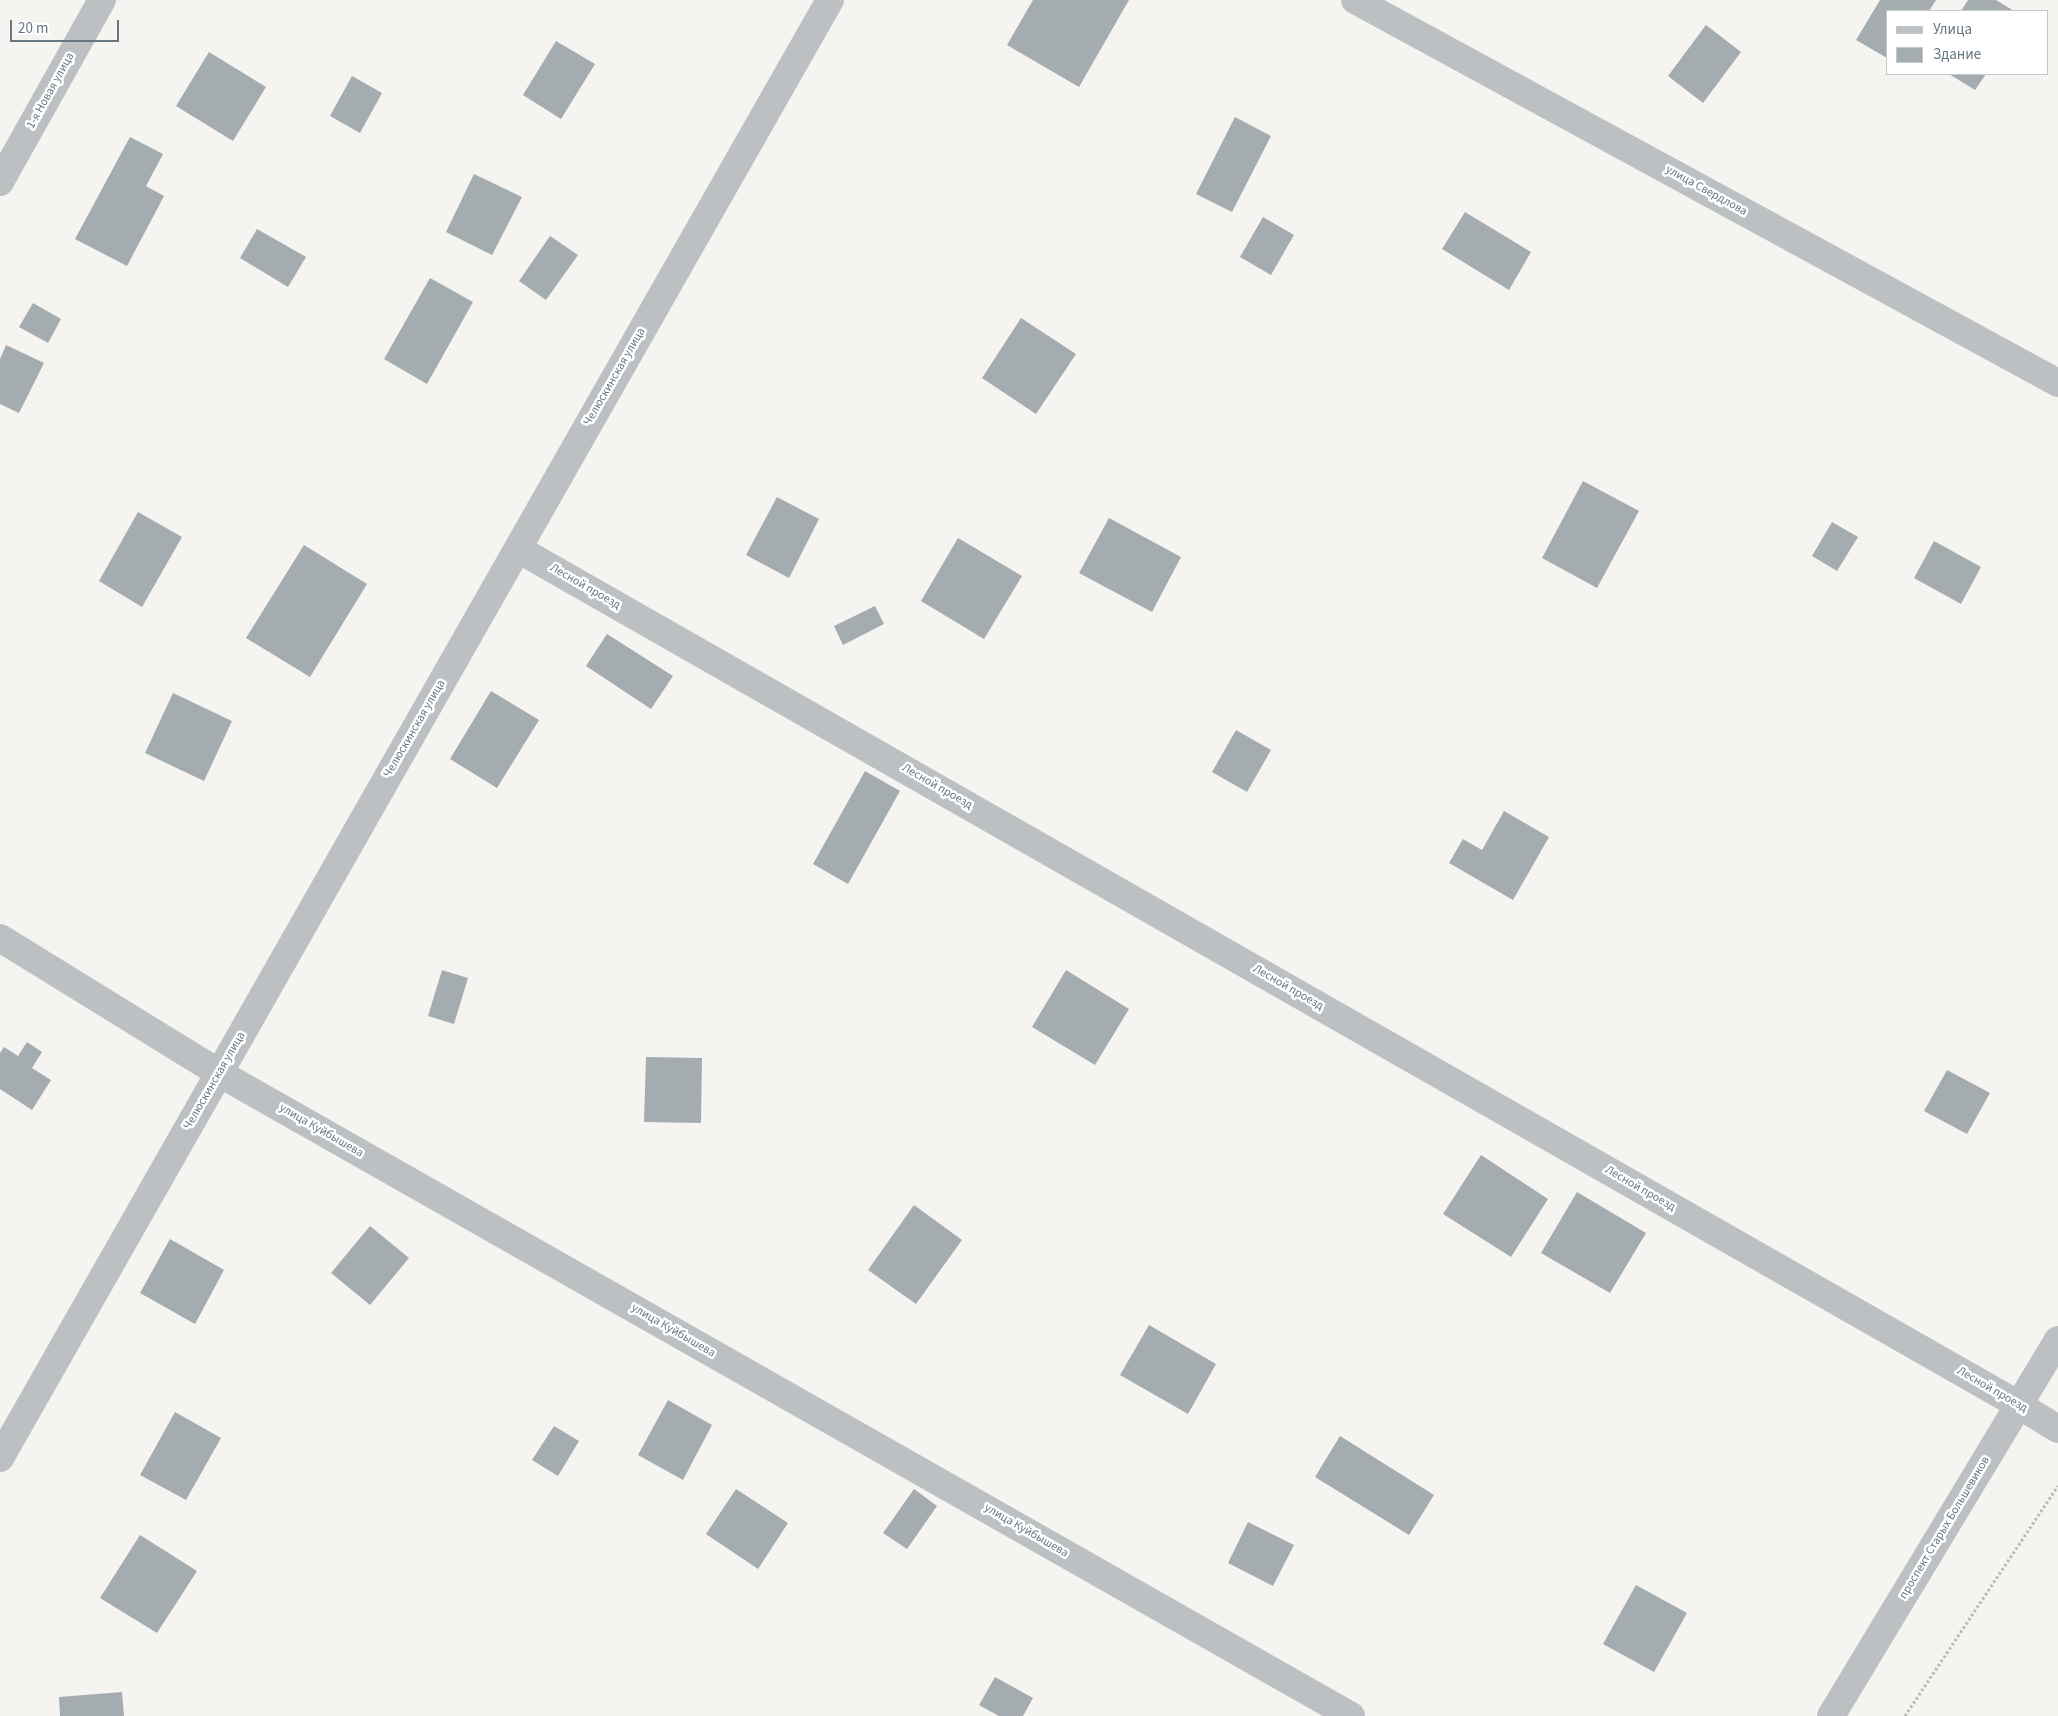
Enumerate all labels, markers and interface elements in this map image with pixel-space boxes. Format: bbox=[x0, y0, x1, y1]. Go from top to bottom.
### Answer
scale bar bbox=[12, 10, 121, 42]
legend bbox=[1886, 10, 2048, 75]
text: 20 m bbox=[18, 18, 48, 39]
text: Улица bbox=[1933, 19, 1972, 40]
text: Здание bbox=[1933, 44, 1981, 65]
street label: 1-я Новая улица bbox=[24, 50, 78, 132]
street label: улица Свердлова bbox=[1663, 163, 1749, 219]
street label: Челюскинская улица bbox=[581, 325, 649, 429]
street label: Лесной проезд bbox=[547, 561, 623, 613]
street label: Челюскинская улица bbox=[381, 677, 449, 781]
street label: Лесной проезд bbox=[899, 761, 975, 813]
street label: Лесной проезд bbox=[1250, 962, 1326, 1014]
street label: Челюскинская улица bbox=[181, 1029, 249, 1133]
street label: улица Куйбышева bbox=[276, 1101, 366, 1161]
street label: Лесной проезд bbox=[1602, 1163, 1678, 1215]
street label: улица Куйбышева bbox=[628, 1301, 718, 1361]
street label: Лесной проезд bbox=[1954, 1364, 2030, 1416]
street label: проспект Старых Большевиков bbox=[1897, 1454, 1993, 1602]
street label: улица Куйбышева bbox=[981, 1501, 1071, 1561]

